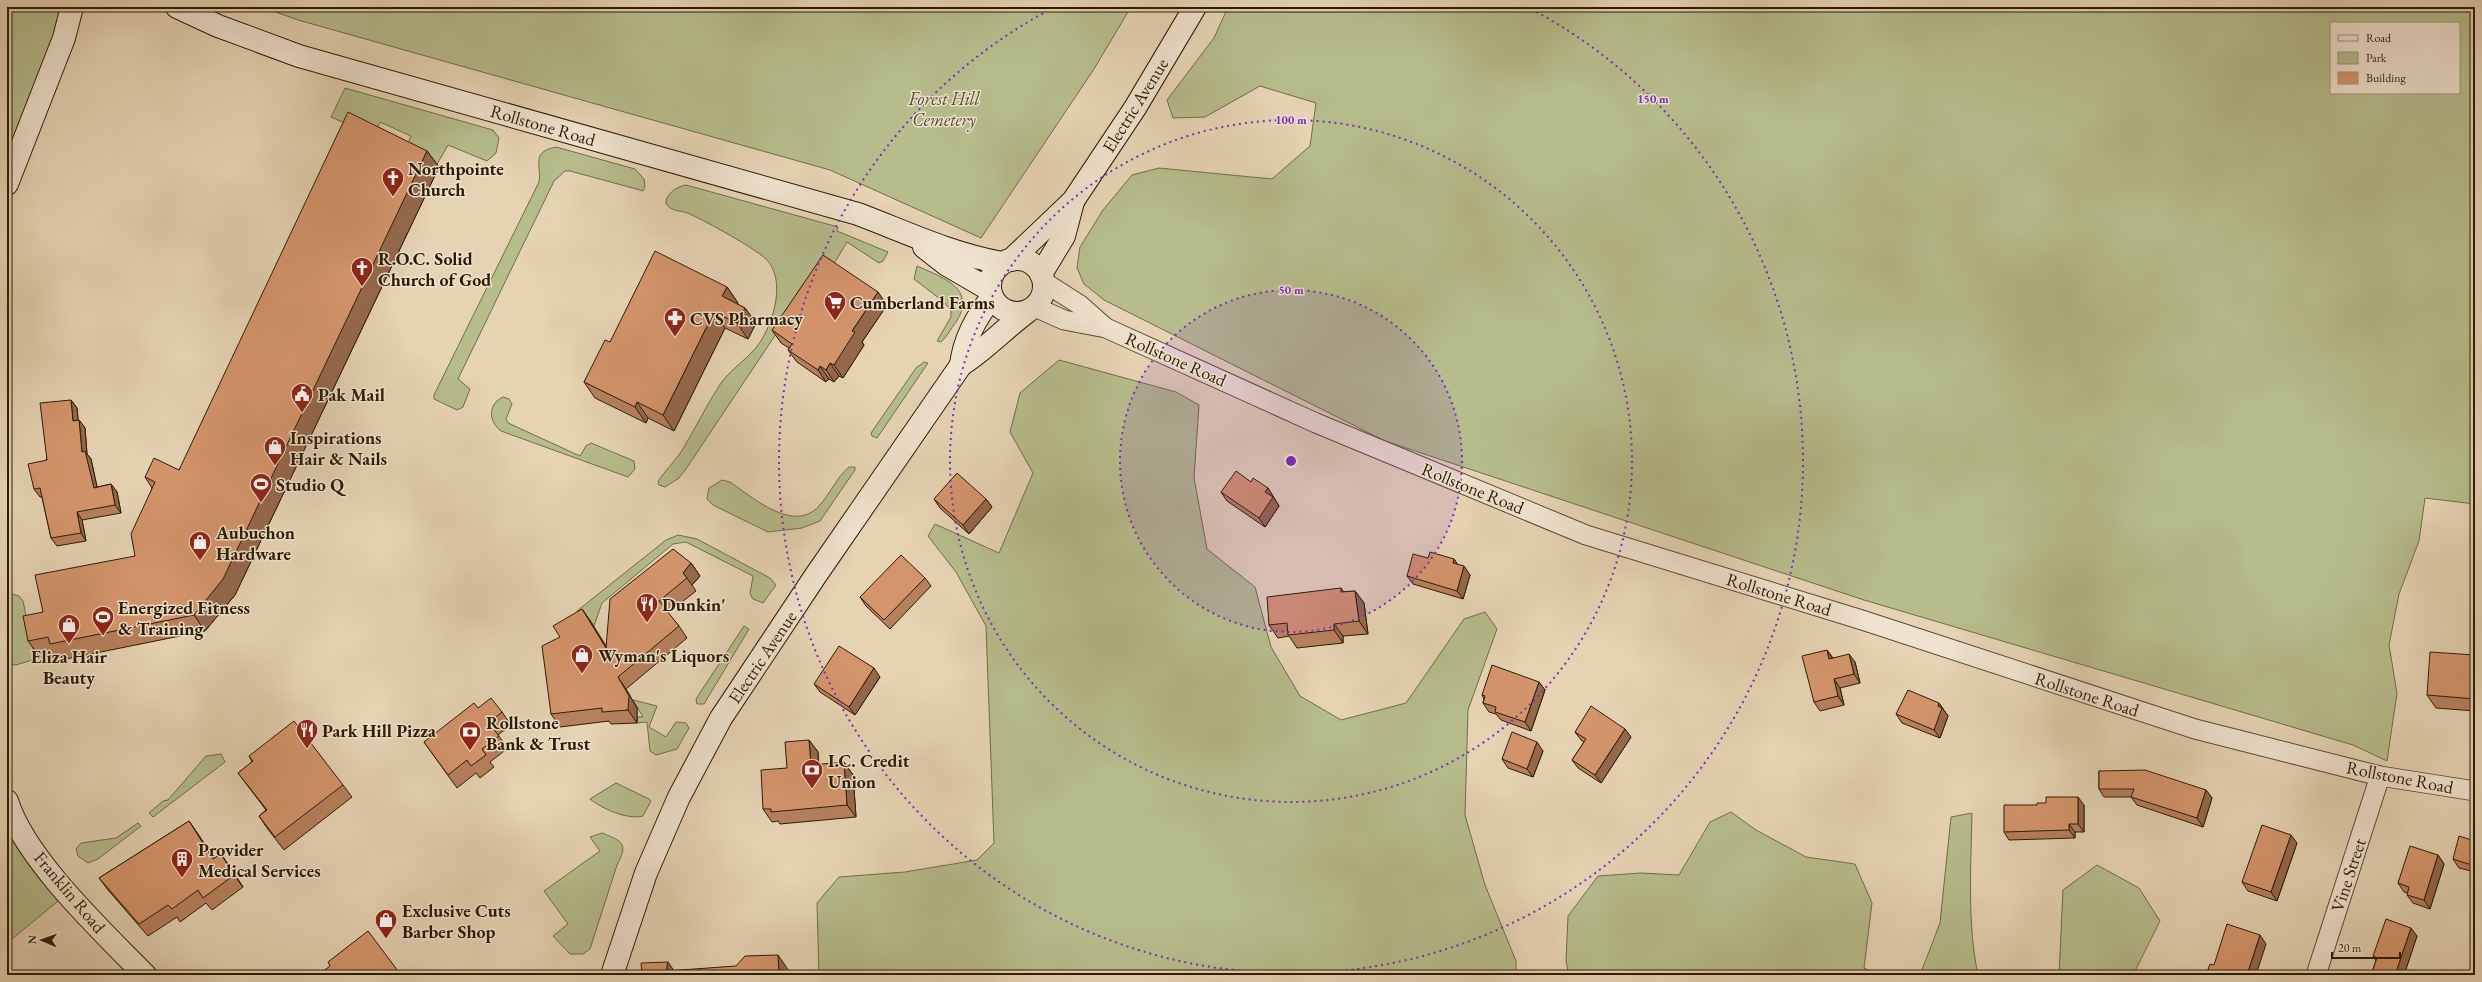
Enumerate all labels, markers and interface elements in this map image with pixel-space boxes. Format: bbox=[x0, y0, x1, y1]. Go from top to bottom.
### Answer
legend bbox=[2330, 22, 2460, 94]
text: Road bbox=[2366, 30, 2392, 46]
text: Park bbox=[2366, 50, 2387, 66]
street label: Electric Avenue bbox=[1097, 53, 1173, 157]
text: Building bbox=[2366, 70, 2407, 86]
park label: Forest Hill Cemetery bbox=[907, 87, 980, 132]
text: 150 m bbox=[1637, 91, 1669, 107]
street label: Rollstone Road bbox=[488, 99, 599, 151]
text: 100 m bbox=[1275, 112, 1307, 128]
place label: Northpointe Church bbox=[408, 157, 504, 201]
church icon: Northpointe Church bbox=[380, 165, 406, 198]
place label: R.O.C. Solid Church of God bbox=[378, 247, 491, 291]
church icon: R.O.C. Solid Church of God bbox=[349, 255, 375, 288]
text: 50 m bbox=[1278, 282, 1304, 298]
supermarket icon: Cumberland Farms bbox=[822, 289, 848, 322]
place label: Cumberland Farms bbox=[850, 291, 995, 314]
pharmacy icon: CVS Pharmacy bbox=[662, 305, 688, 338]
place label: CVS Pharmacy bbox=[690, 307, 803, 330]
street label: Rollstone Road bbox=[1122, 326, 1231, 392]
public building icon: Pak Mail bbox=[289, 381, 315, 414]
place label: Pak Mail bbox=[318, 383, 385, 406]
place label: Inspirations Hair & Nails bbox=[290, 426, 387, 470]
shop icon: Inspirations Hair & Nails bbox=[262, 434, 288, 467]
centre of rings bbox=[1284, 454, 1298, 468]
street label: Rollstone Road bbox=[1418, 457, 1528, 519]
sports icon: Studio Q bbox=[248, 471, 274, 504]
place label: Studio Q bbox=[276, 473, 346, 496]
place label: Aubuchon Hardware bbox=[215, 521, 295, 565]
shop icon: Aubuchon Hardware bbox=[187, 529, 213, 562]
street label: Rollstone Road bbox=[1724, 567, 1835, 621]
restaurant icon: Dunkin' bbox=[634, 591, 660, 624]
place label: Dunkin' bbox=[662, 593, 726, 616]
place label: Energized Fitness & Training bbox=[118, 596, 250, 640]
sports icon: Energized Fitness & Training bbox=[90, 604, 116, 637]
street label: Electric Avenue bbox=[722, 606, 802, 708]
shop icon: Eliza Hair Beauty bbox=[56, 612, 82, 645]
shop icon: Wyman's Liquors bbox=[569, 642, 595, 675]
place label: Wyman's Liquors bbox=[598, 644, 729, 667]
place label: Eliza Hair Beauty bbox=[31, 645, 107, 689]
street label: Rollstone Road bbox=[2032, 666, 2143, 722]
place label: Rollstone Bank & Trust bbox=[486, 711, 590, 755]
restaurant icon: Park Hill Pizza bbox=[294, 717, 320, 750]
place label: Park Hill Pizza bbox=[322, 719, 436, 742]
bank icon: Rollstone Bank & Trust bbox=[457, 719, 483, 752]
place label: I.C. Credit Union bbox=[828, 749, 910, 793]
street label: Rollstone Road bbox=[2345, 755, 2456, 799]
bank icon: I.C. Credit Union bbox=[799, 757, 825, 790]
street label: Vine Street bbox=[2325, 835, 2371, 915]
place label: Provider Medical Services bbox=[198, 838, 321, 882]
street label: Franklin Road bbox=[29, 846, 111, 938]
building icon: Provider Medical Services bbox=[169, 846, 195, 879]
place label: Exclusive Cuts Barber Shop bbox=[402, 899, 511, 943]
shop icon: Exclusive Cuts Barber Shop bbox=[373, 907, 399, 940]
north arrow bbox=[22, 920, 62, 960]
scale bar bbox=[2332, 934, 2400, 960]
text: N bbox=[25, 935, 39, 944]
text: 20 m bbox=[2338, 940, 2362, 956]

